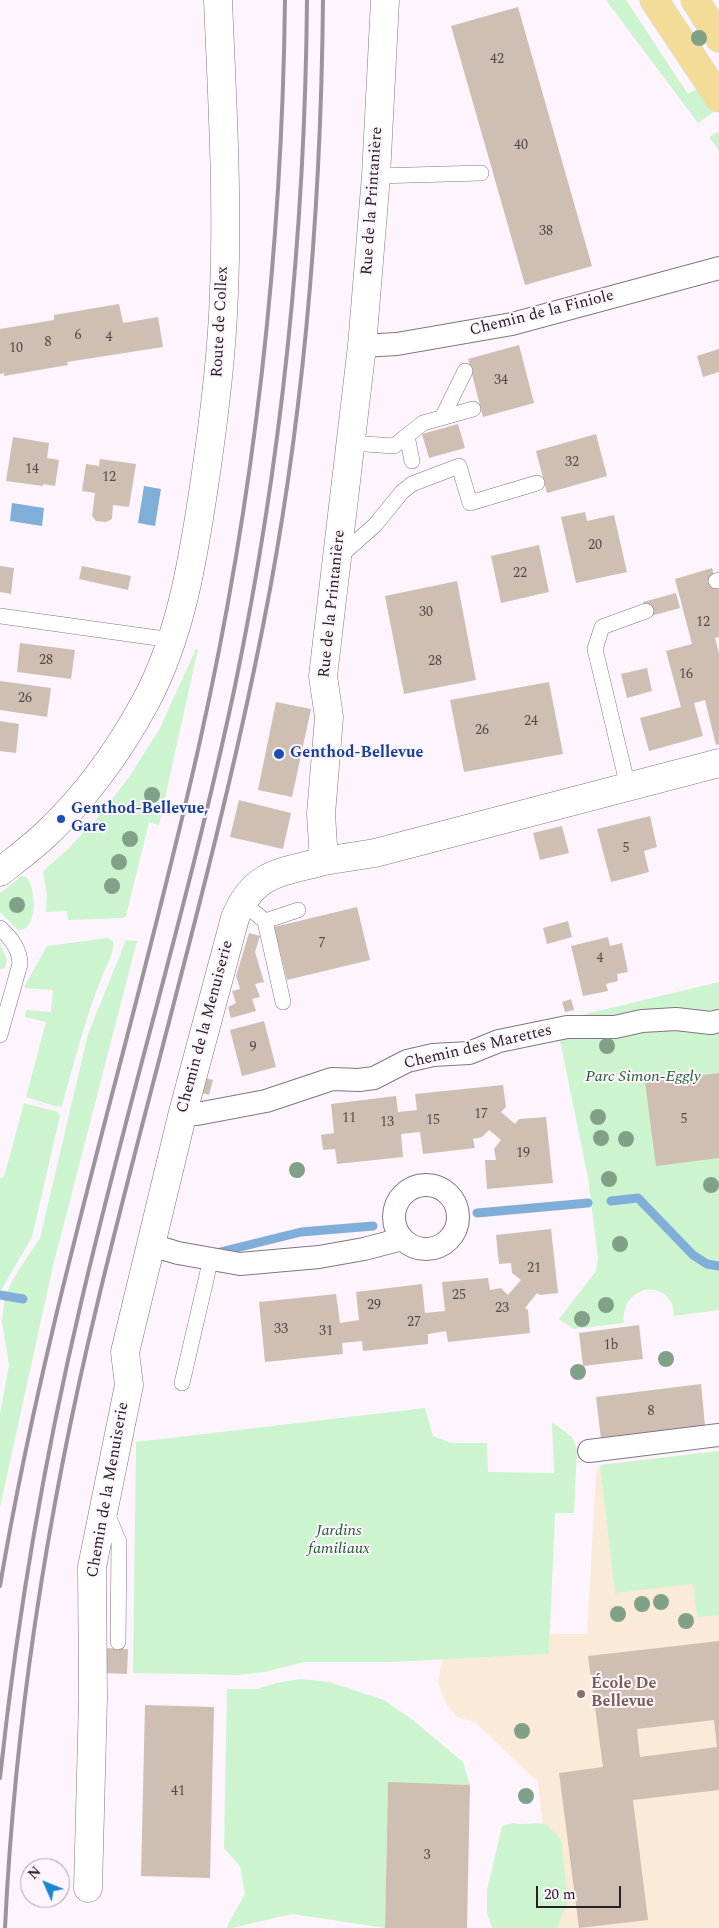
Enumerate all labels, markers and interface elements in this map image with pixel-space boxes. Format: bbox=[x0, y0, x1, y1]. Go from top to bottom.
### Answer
house number: 42 bbox=[490, 52, 504, 68]
street label: Rue de la Printanière bbox=[358, 126, 388, 276]
house number: 40 bbox=[514, 138, 528, 154]
house number: 38 bbox=[539, 224, 553, 240]
street label: Route de Collex bbox=[208, 266, 234, 378]
street label: Chemin de la Finiole bbox=[468, 287, 616, 341]
house number: 6 bbox=[75, 328, 81, 344]
house number: 4 bbox=[106, 330, 112, 346]
house number: 8 bbox=[45, 335, 51, 351]
house number: 10 bbox=[9, 341, 23, 357]
house number: 34 bbox=[494, 373, 508, 389]
house number: 32 bbox=[565, 455, 579, 471]
house number: 14 bbox=[25, 462, 39, 478]
house number: 12 bbox=[102, 470, 116, 486]
street label: Rue de la Printanière bbox=[316, 529, 350, 679]
house number: 20 bbox=[588, 538, 602, 554]
house number: 22 bbox=[513, 566, 527, 582]
house number: 30 bbox=[419, 605, 433, 621]
house number: 12 bbox=[696, 615, 710, 631]
house number: 28 bbox=[39, 653, 53, 669]
house number: 28 bbox=[428, 654, 442, 670]
house number: 16 bbox=[679, 667, 693, 683]
house number: 26 bbox=[18, 691, 32, 707]
house number: 24 bbox=[524, 714, 538, 730]
house number: 26 bbox=[475, 723, 489, 739]
place label: Genthod-Bellevue bbox=[290, 744, 423, 764]
marker: Genthod-Bellevue bbox=[272, 747, 286, 761]
place label: Genthod-Bellevue, Gare bbox=[71, 800, 209, 838]
marker: Genthod-Bellevue, Gare bbox=[55, 813, 67, 825]
house number: 5 bbox=[623, 841, 629, 857]
house number: 7 bbox=[319, 936, 325, 952]
street label: Chemin de la Menuiserie bbox=[174, 939, 238, 1115]
house number: 4 bbox=[597, 951, 603, 967]
street label: Chemin des Marettes bbox=[402, 1022, 554, 1074]
house number: 9 bbox=[250, 1040, 256, 1056]
park label: Parc Simon-Eggly bbox=[585, 1068, 701, 1088]
house number: 17 bbox=[474, 1107, 488, 1123]
house number: 11 bbox=[342, 1111, 356, 1127]
house number: 5 bbox=[681, 1112, 687, 1128]
house number: 15 bbox=[426, 1113, 440, 1129]
house number: 13 bbox=[380, 1115, 394, 1131]
house number: 19 bbox=[516, 1146, 530, 1162]
house number: 21 bbox=[527, 1261, 541, 1277]
house number: 25 bbox=[452, 1288, 466, 1304]
house number: 29 bbox=[367, 1298, 381, 1314]
house number: 23 bbox=[495, 1301, 509, 1317]
house number: 27 bbox=[407, 1315, 421, 1331]
house number: 33 bbox=[274, 1322, 288, 1338]
house number: 31 bbox=[319, 1324, 333, 1340]
house number: 1b bbox=[604, 1338, 618, 1354]
street label: Chemin de la Menuiserie bbox=[84, 1401, 134, 1579]
house number: 8 bbox=[648, 1404, 654, 1420]
park label: Jardins familiaux bbox=[308, 1522, 370, 1560]
place label: École De Bellevue bbox=[591, 1675, 656, 1713]
marker: École De Bellevue bbox=[575, 1688, 587, 1700]
house number: 41 bbox=[171, 1784, 185, 1800]
house number: 3 bbox=[424, 1848, 430, 1864]
north arrow bbox=[20, 1858, 70, 1908]
text: N bbox=[23, 1862, 46, 1884]
scale bar bbox=[539, 1876, 624, 1908]
text: 20 m bbox=[544, 1883, 576, 1906]

